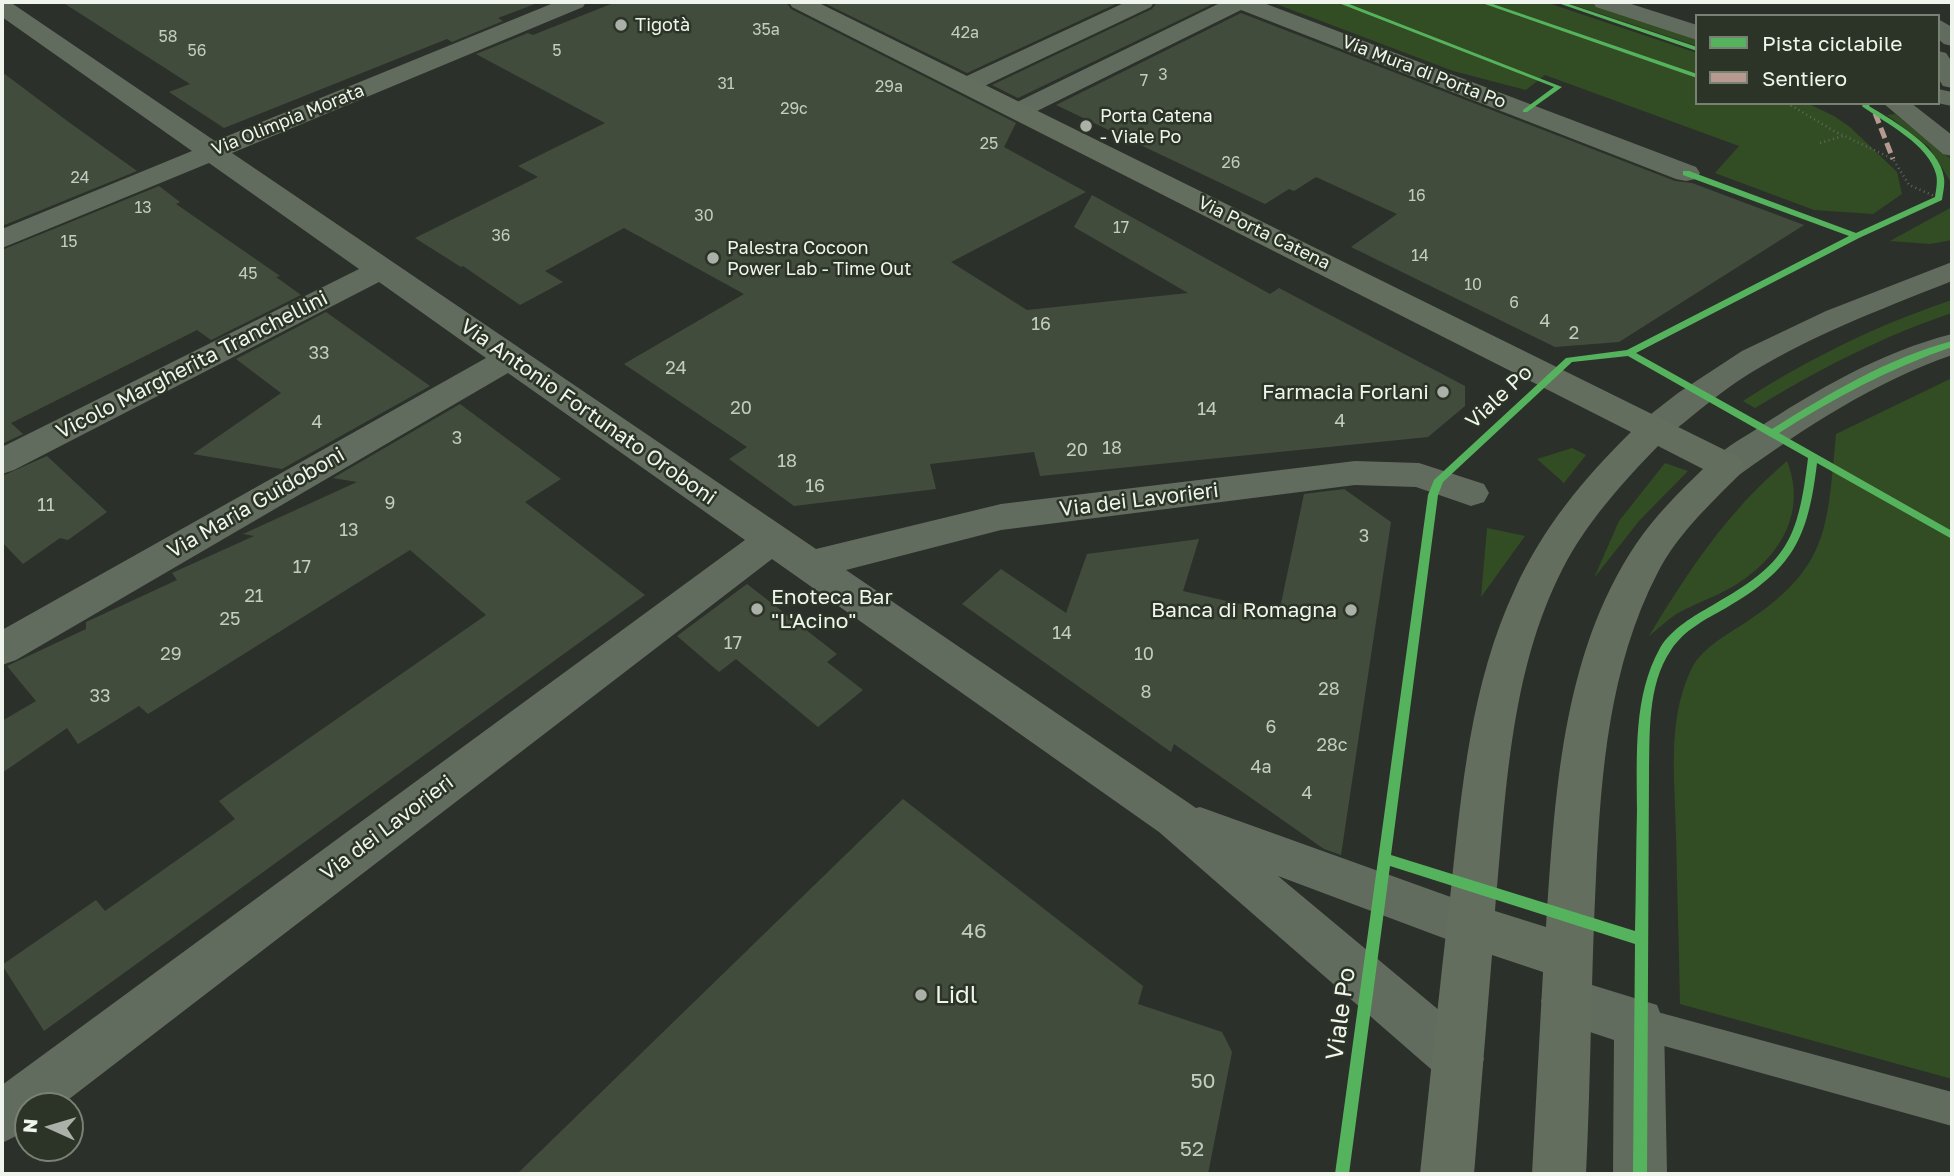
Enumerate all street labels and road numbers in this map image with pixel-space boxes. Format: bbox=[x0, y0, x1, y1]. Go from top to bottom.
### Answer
street label: Via Mura di Porta Po bbox=[1339, 31, 1509, 113]
street label: Via Olimpia Morata bbox=[209, 80, 367, 160]
street label: Via Porta Catena bbox=[1194, 192, 1334, 274]
street label: Vicolo Margherita Tranchellini bbox=[52, 285, 332, 445]
street label: Via Antonio Fortunato Oroboni bbox=[455, 314, 721, 510]
street label: Viale Po bbox=[1461, 360, 1537, 434]
street label: Via Maria Guidoboni bbox=[163, 442, 349, 564]
street label: Via dei Lavorieri bbox=[1058, 478, 1220, 522]
street label: Via dei Lavorieri bbox=[315, 770, 459, 886]
street label: Viale Po bbox=[1320, 966, 1362, 1062]

